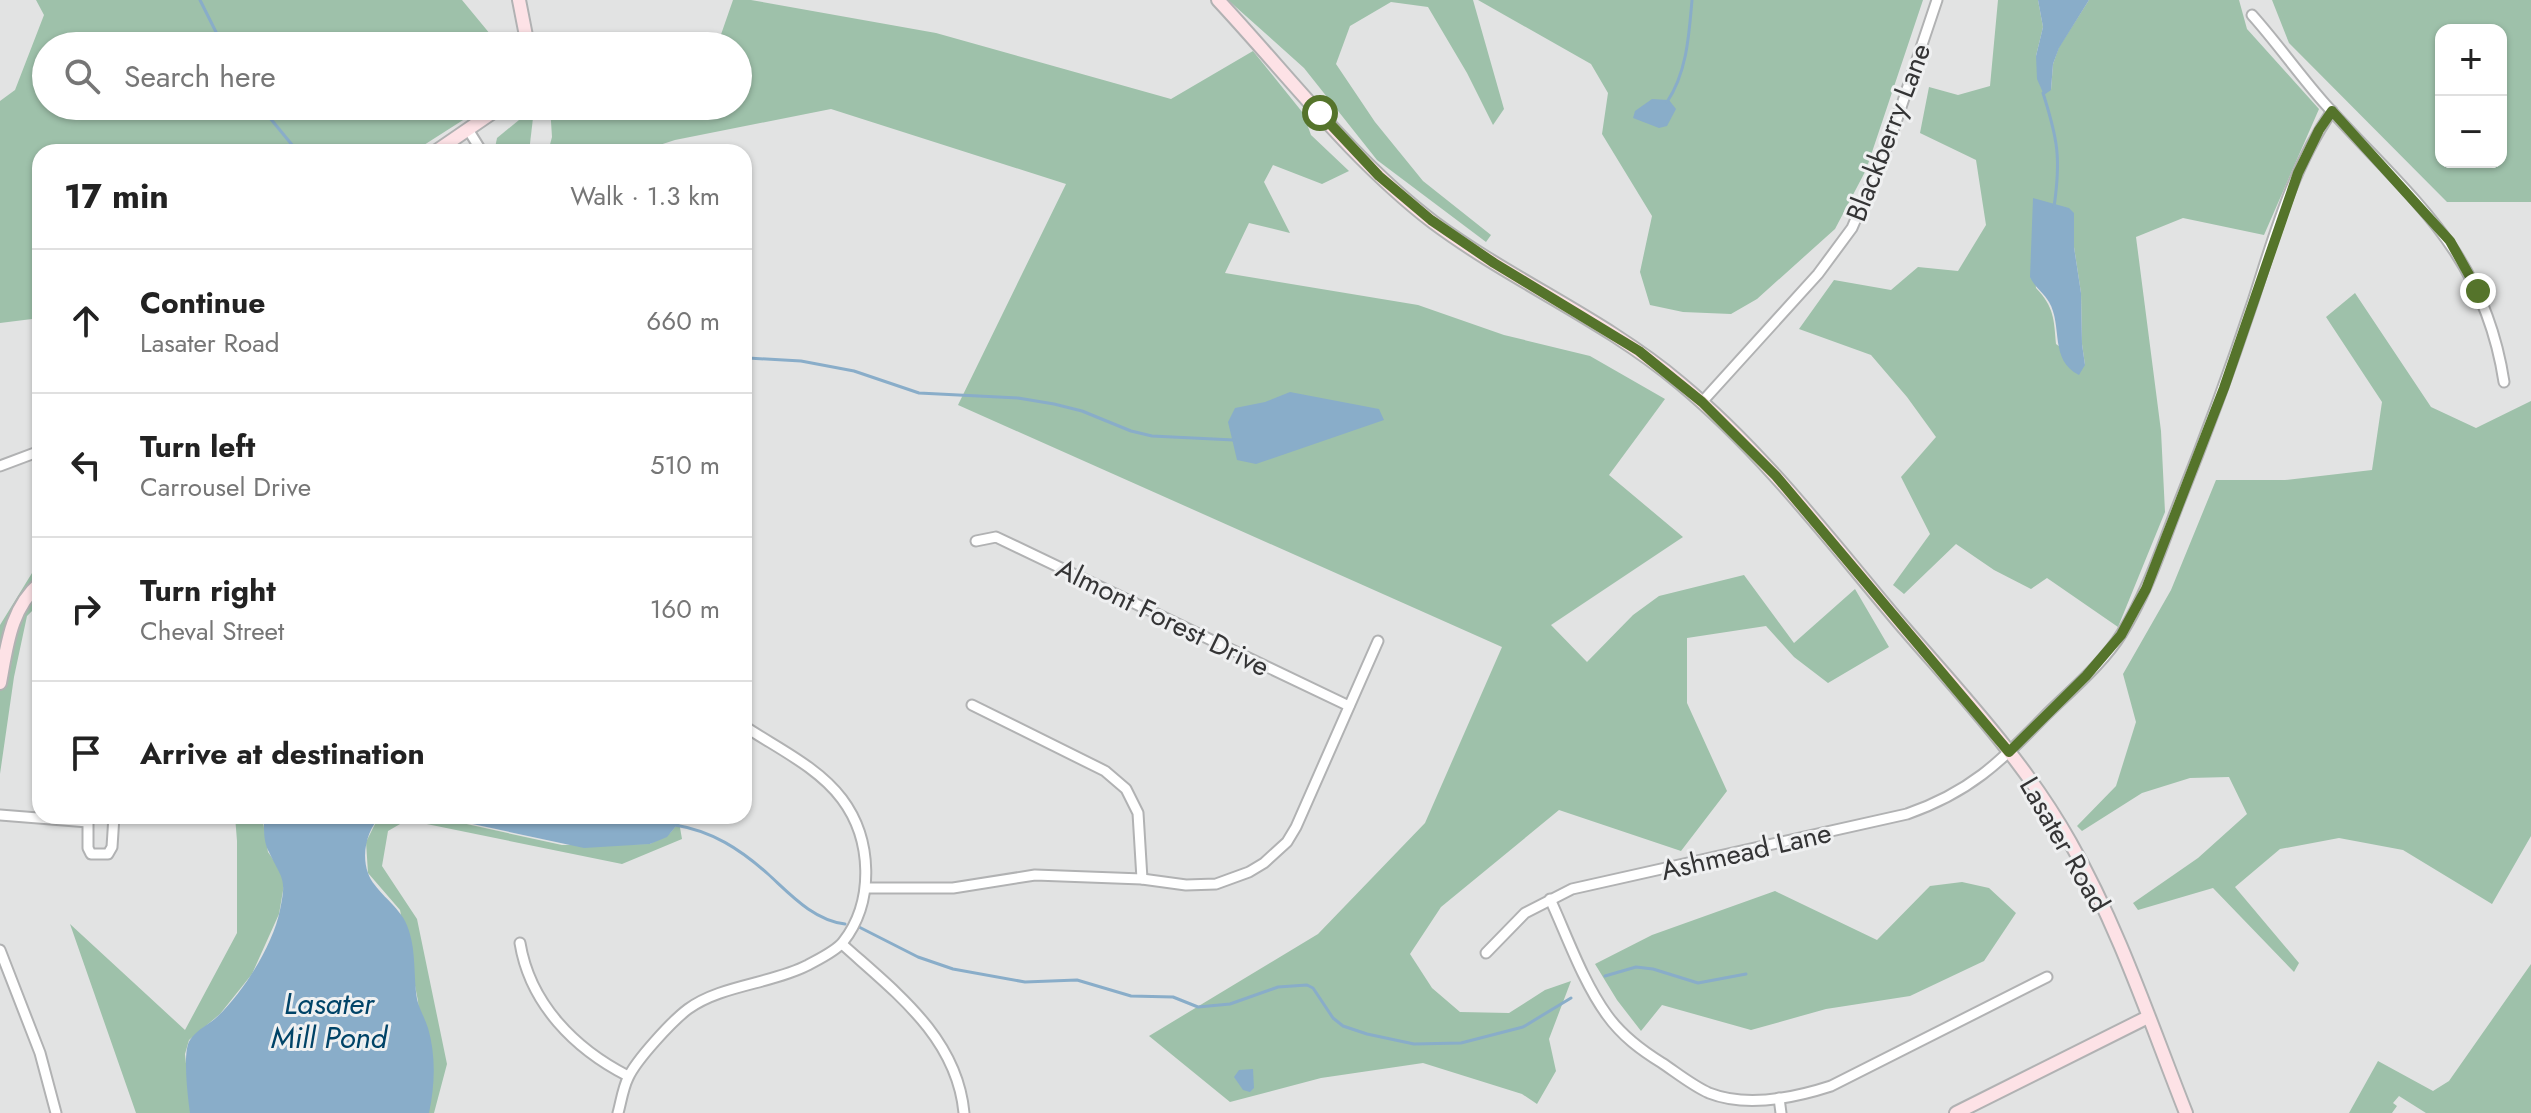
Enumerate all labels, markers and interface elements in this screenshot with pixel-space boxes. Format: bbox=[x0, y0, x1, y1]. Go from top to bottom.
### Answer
map controls bbox=[2435, 24, 2507, 168]
button: + bbox=[2435, 24, 2507, 96]
search box bbox=[32, 32, 752, 120]
street label: Blackberry Lane bbox=[1836, 37, 1941, 227]
icon: search bbox=[60, 54, 104, 98]
text: Search here bbox=[124, 55, 276, 98]
route start bbox=[1302, 95, 1338, 131]
button: − bbox=[2435, 96, 2507, 168]
text: 17 min bbox=[64, 172, 169, 221]
text: Walk · 1.3 km bbox=[570, 177, 720, 215]
route end bbox=[2460, 273, 2496, 309]
text: Continue bbox=[140, 281, 266, 324]
icon: ahead bbox=[64, 299, 108, 343]
text: 660 m bbox=[646, 302, 720, 340]
text: Lasater Road bbox=[140, 324, 280, 362]
text: Turn left bbox=[140, 425, 255, 468]
icon: left bbox=[64, 443, 108, 487]
text: 510 m bbox=[650, 446, 720, 484]
text: Carrousel Drive bbox=[140, 468, 311, 506]
street label: Almont Forest Drive bbox=[1049, 548, 1276, 687]
text: Turn right bbox=[140, 569, 276, 612]
icon: right bbox=[64, 587, 108, 631]
text: 160 m bbox=[650, 590, 720, 628]
text: Cheval Street bbox=[140, 612, 284, 650]
icon: arrive bbox=[64, 731, 108, 775]
text: Arrive at destination bbox=[140, 732, 425, 775]
street label: Lasater Road bbox=[2009, 769, 2120, 920]
street label: Ashmead Lane bbox=[1657, 812, 1835, 891]
water label: Lasater Mill Pond bbox=[271, 982, 389, 1059]

